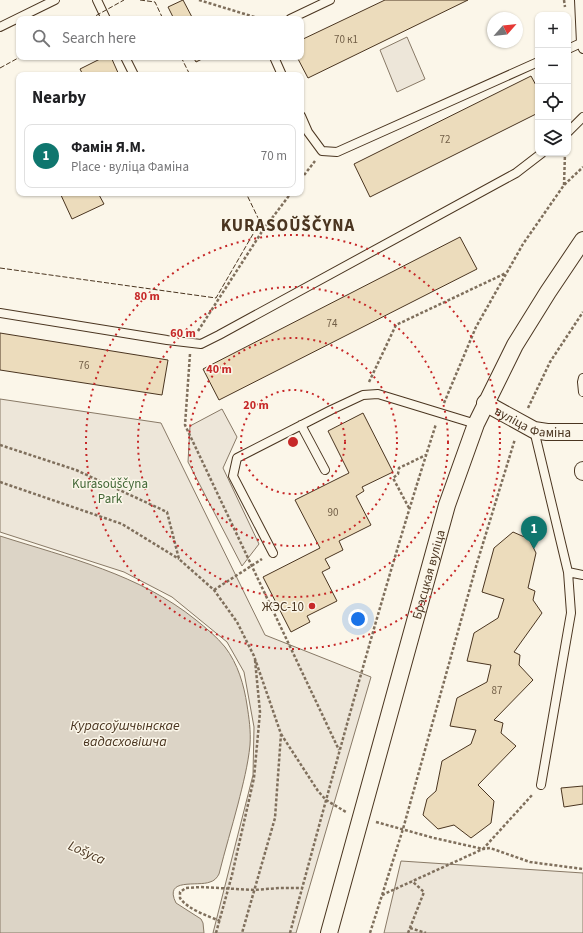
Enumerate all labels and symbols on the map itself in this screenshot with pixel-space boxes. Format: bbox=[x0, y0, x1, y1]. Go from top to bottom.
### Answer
north arrow bbox=[487, 12, 523, 48]
house number: 70 к1 bbox=[334, 32, 358, 47]
house number: 72 bbox=[440, 132, 450, 147]
district label: KURASOŬŠČYNA bbox=[221, 214, 355, 238]
text: 80 m bbox=[134, 288, 160, 305]
house number: 74 bbox=[327, 316, 338, 331]
text: 60 m bbox=[170, 325, 196, 342]
house number: 76 bbox=[79, 358, 90, 373]
text: 40 m bbox=[206, 361, 232, 378]
text: 20 m bbox=[243, 397, 269, 414]
street label: вуліца Фаміна bbox=[491, 402, 571, 442]
centre of rings bbox=[286, 435, 300, 449]
park label: Kurasoŭščyna Park bbox=[72, 475, 148, 508]
house number: 90 bbox=[328, 505, 338, 520]
pin: 1 bbox=[521, 516, 547, 549]
street label: Брэсцкая вуліца bbox=[408, 528, 450, 622]
place label: ЖЭС-10 bbox=[262, 598, 304, 616]
marker: ЖЭС-10 bbox=[307, 601, 317, 611]
your location bbox=[348, 609, 368, 629]
house number: 87 bbox=[492, 683, 502, 698]
water label: Курасоўшчынскае вадасховішча bbox=[70, 716, 180, 752]
water label: Lošyca bbox=[65, 836, 109, 870]

